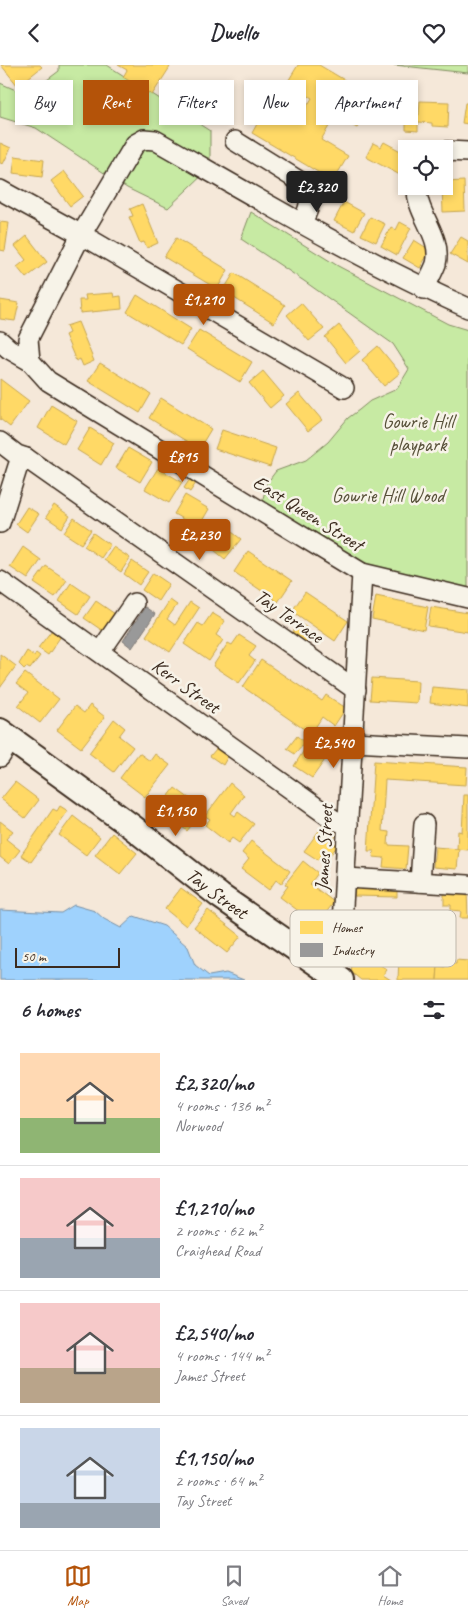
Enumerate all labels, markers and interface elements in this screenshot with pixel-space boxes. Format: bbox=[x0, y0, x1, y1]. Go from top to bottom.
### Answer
icon: back bbox=[20, 19, 48, 47]
text: Dwello bbox=[210, 19, 258, 47]
icon: heart bbox=[420, 19, 448, 47]
chip: Buy bbox=[15, 80, 73, 125]
chip: Rent bbox=[83, 80, 149, 125]
chip: Filters bbox=[159, 80, 234, 125]
chip: New bbox=[244, 80, 306, 125]
chip: Apartment bbox=[316, 80, 418, 125]
map controls bbox=[398, 140, 453, 195]
button: locate bbox=[398, 140, 453, 195]
pin: £2,320 bbox=[276, 171, 358, 213]
text: £2,320 bbox=[297, 177, 337, 197]
pin: £1,210 bbox=[163, 283, 245, 326]
text: £1,210 bbox=[184, 290, 224, 310]
park label: Gowrie Hill playpark bbox=[382, 409, 457, 457]
pin: £815 bbox=[153, 441, 213, 483]
text: £815 bbox=[169, 447, 197, 467]
street label: East Queen Street bbox=[248, 469, 371, 559]
park label: Gowrie Hill Wood bbox=[332, 483, 447, 508]
pin: £2,230 bbox=[159, 519, 241, 561]
text: £2,230 bbox=[180, 525, 220, 545]
street label: Tay Terrace bbox=[250, 583, 329, 649]
street label: Kerr Street bbox=[147, 653, 227, 720]
pin: £2,540 bbox=[293, 727, 375, 769]
text: £2,540 bbox=[315, 733, 353, 753]
pin: £1,150 bbox=[135, 795, 217, 837]
text: £1,150 bbox=[157, 801, 195, 821]
street label: James Street bbox=[309, 801, 339, 893]
street label: Tay Street bbox=[181, 862, 255, 925]
legend bbox=[290, 910, 456, 967]
text: Homes bbox=[332, 919, 363, 936]
text: Industry bbox=[332, 942, 375, 959]
scale bar bbox=[15, 945, 120, 968]
text: 50 m bbox=[22, 948, 46, 965]
icon: filters bbox=[420, 996, 448, 1024]
text: 6 homes bbox=[20, 997, 80, 1023]
text: £2,320/mo bbox=[175, 1070, 253, 1096]
icon: home bbox=[60, 1073, 120, 1133]
text: 4 rooms · 136 m² bbox=[175, 1096, 269, 1116]
text: Norwood bbox=[175, 1116, 222, 1136]
text: £1,210/mo bbox=[175, 1195, 253, 1221]
icon: home bbox=[60, 1198, 120, 1258]
text: 2 rooms · 62 m² bbox=[175, 1221, 261, 1241]
text: Craighead Road bbox=[175, 1241, 260, 1261]
text: £2,540/mo bbox=[175, 1320, 253, 1346]
icon: home bbox=[60, 1323, 120, 1383]
text: 4 rooms · 144 m² bbox=[175, 1346, 269, 1366]
text: James Street bbox=[175, 1366, 245, 1386]
text: £1,150/mo bbox=[175, 1445, 253, 1471]
icon: home bbox=[60, 1448, 120, 1508]
text: 2 rooms · 64 m² bbox=[175, 1471, 261, 1491]
text: Tay Street bbox=[175, 1491, 231, 1511]
tab: Map bbox=[64, 1562, 92, 1609]
tab: Saved bbox=[220, 1562, 248, 1609]
tab: Home bbox=[376, 1562, 404, 1609]

